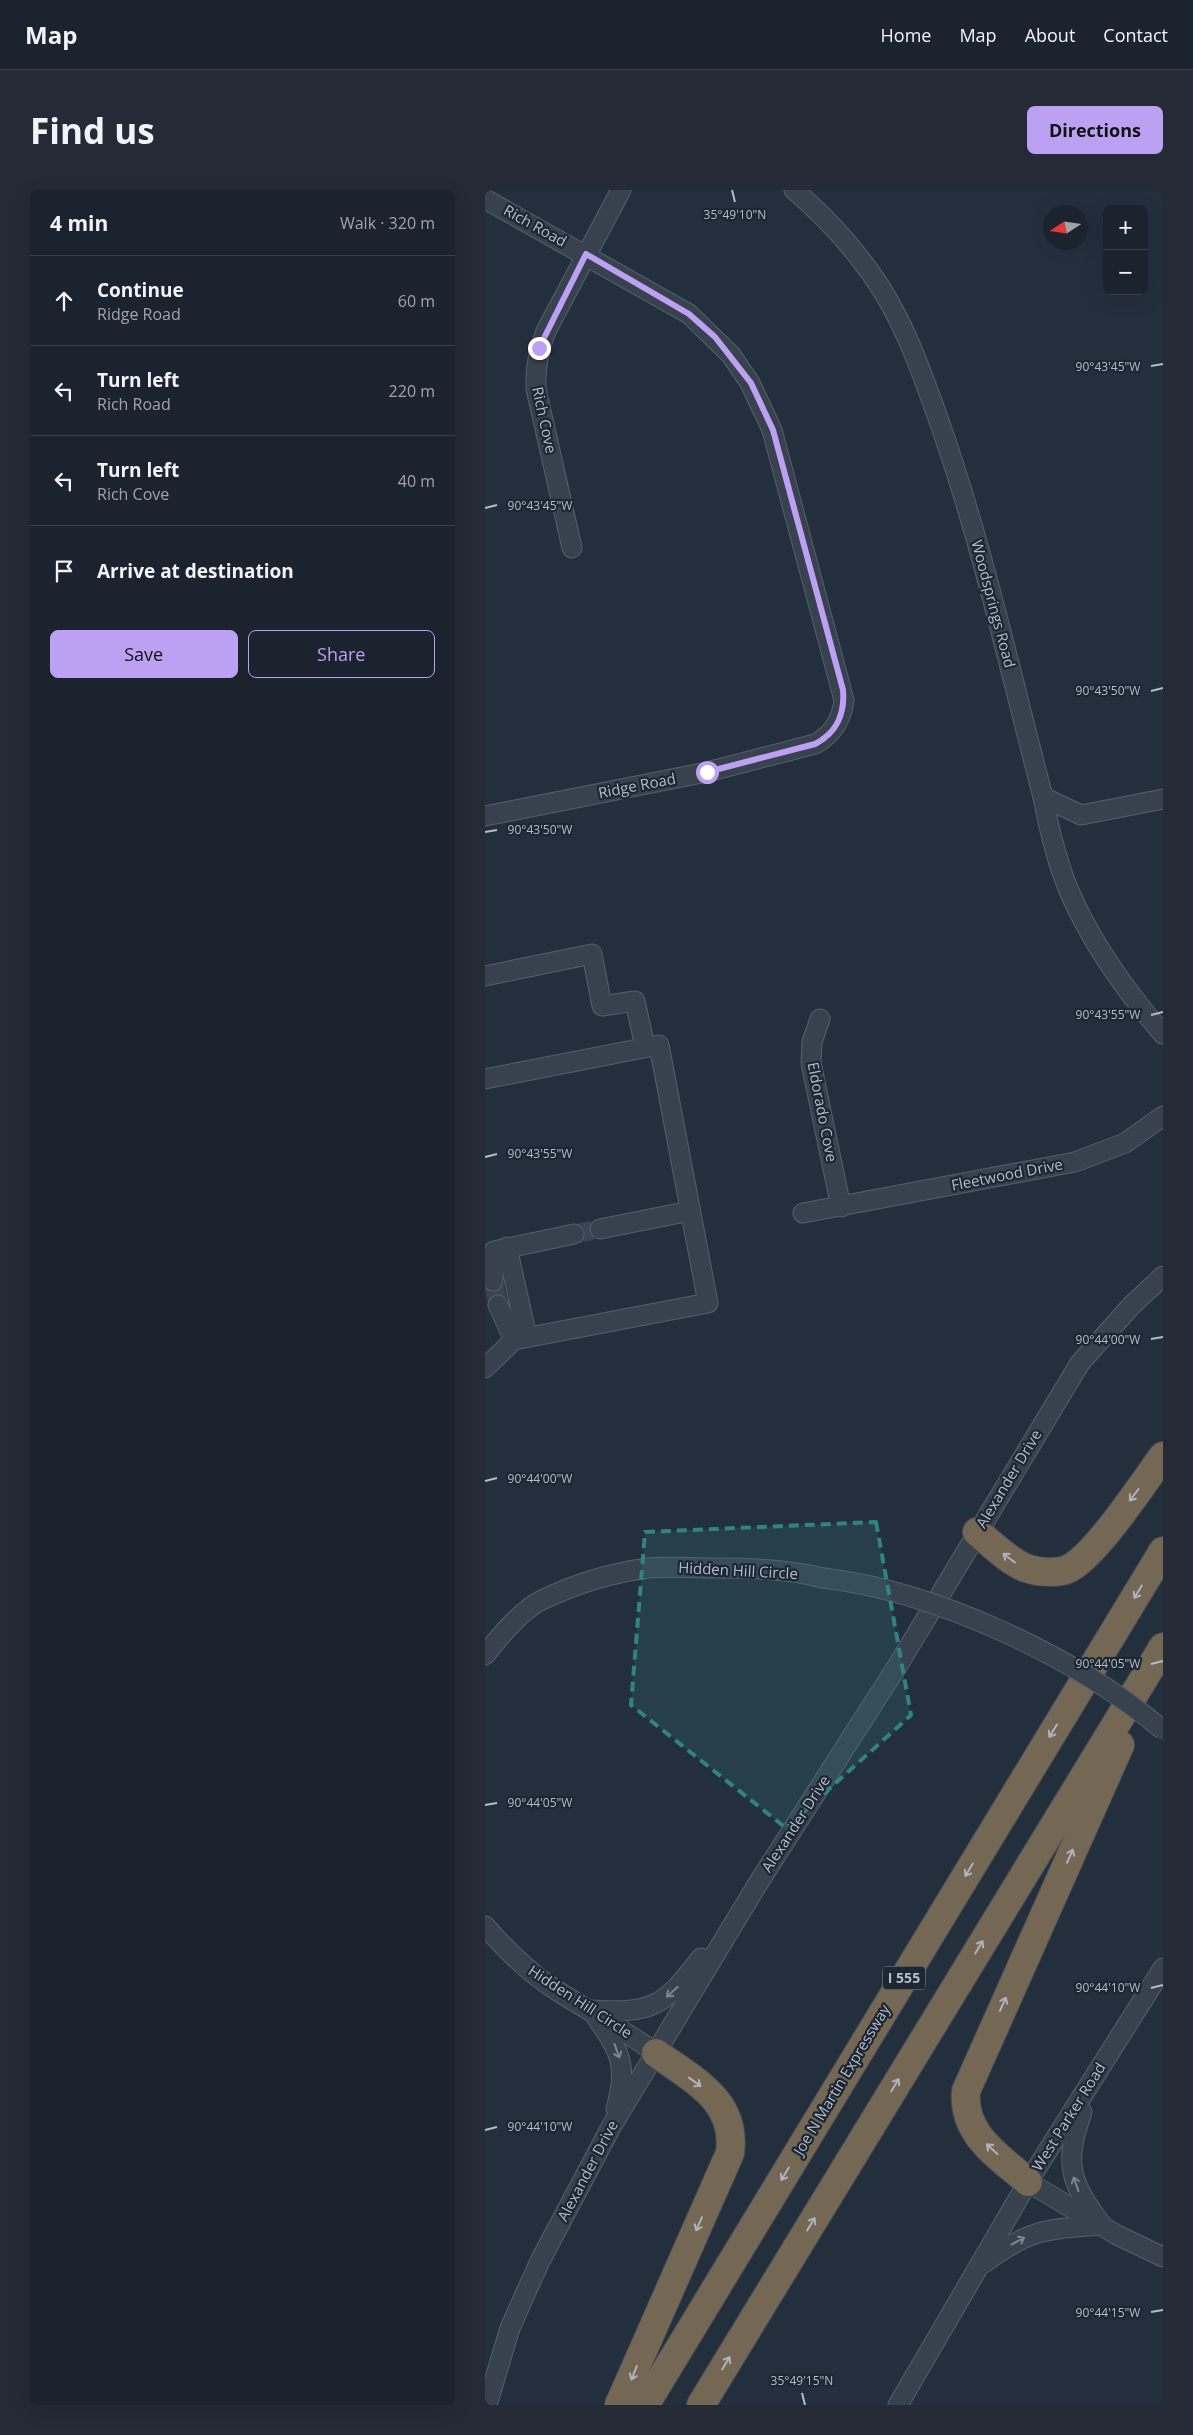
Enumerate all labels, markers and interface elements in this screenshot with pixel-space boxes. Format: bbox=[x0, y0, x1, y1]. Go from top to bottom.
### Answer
text: Map bbox=[25, 18, 77, 51]
text: Home bbox=[881, 23, 931, 47]
text: Map bbox=[959, 23, 997, 47]
text: About bbox=[1025, 23, 1075, 47]
text: Contact bbox=[1103, 23, 1168, 47]
button: Directions bbox=[1027, 106, 1163, 154]
text: Find us bbox=[30, 107, 155, 154]
street label: Rich Road bbox=[500, 200, 571, 251]
north arrow bbox=[1043, 205, 1088, 250]
map controls bbox=[1103, 205, 1148, 295]
button: + bbox=[1103, 205, 1148, 250]
text: 35°49'10"N bbox=[704, 206, 766, 223]
text: 4 min bbox=[50, 209, 108, 237]
text: Walk · 320 m bbox=[340, 212, 435, 234]
button: − bbox=[1103, 250, 1148, 295]
text: Continue bbox=[97, 277, 184, 303]
icon: ahead bbox=[50, 287, 78, 315]
text: 60 m bbox=[398, 290, 435, 312]
text: Ridge Road bbox=[97, 303, 181, 325]
route end bbox=[528, 337, 551, 360]
text: 90°43'45"W bbox=[1076, 358, 1140, 375]
text: Turn left bbox=[97, 367, 179, 393]
icon: left bbox=[50, 377, 78, 405]
text: 220 m bbox=[389, 380, 435, 402]
street label: Rich Cove bbox=[528, 385, 562, 455]
text: Rich Road bbox=[97, 393, 171, 415]
text: Turn left bbox=[97, 457, 179, 483]
icon: left bbox=[50, 467, 78, 495]
text: 40 m bbox=[398, 470, 435, 492]
text: Rich Cove bbox=[97, 483, 169, 505]
text: 90°43'45"W bbox=[508, 497, 572, 514]
street label: Woodsprings Road bbox=[967, 538, 1021, 670]
icon: arrive bbox=[50, 557, 78, 585]
text: Arrive at destination bbox=[97, 558, 294, 584]
button: Save bbox=[50, 630, 238, 678]
button: Share bbox=[248, 630, 435, 678]
text: 90°43'50"W bbox=[1076, 682, 1140, 699]
route start bbox=[696, 761, 719, 784]
street label: Ridge Road bbox=[596, 768, 677, 802]
text: 90°43'50"W bbox=[508, 821, 572, 838]
text: 90°43'55"W bbox=[1076, 1006, 1140, 1023]
street label: Eldorado Cove bbox=[804, 1060, 842, 1163]
text: 90°43'55"W bbox=[508, 1145, 572, 1162]
street label: Fleetwood Drive bbox=[949, 1153, 1064, 1195]
text: 90°44'00"W bbox=[1076, 1331, 1140, 1348]
street label: Alexander Drive bbox=[971, 1426, 1045, 1531]
text: 90°44'00"W bbox=[508, 1470, 572, 1487]
one-way arrow bbox=[1128, 1488, 1139, 1501]
one-way arrow bbox=[1003, 1552, 1016, 1563]
street label: Hidden Hill Circle bbox=[678, 1557, 798, 1583]
one-way arrow bbox=[1132, 1585, 1142, 1599]
text: 90°44'05"W bbox=[1076, 1655, 1140, 1672]
one-way arrow bbox=[1048, 1724, 1058, 1738]
street label: Alexander Drive bbox=[756, 1771, 834, 1876]
text: 90°44'05"W bbox=[508, 1794, 572, 1811]
one-way arrow bbox=[1066, 1849, 1075, 1864]
one-way arrow bbox=[964, 1863, 974, 1877]
one-way arrow bbox=[975, 1940, 985, 1954]
street label: Hidden Hill Circle bbox=[525, 1960, 636, 2042]
road number: I 555 bbox=[883, 1966, 925, 1990]
text: 90°44'10"W bbox=[1076, 1979, 1140, 1996]
one-way arrow bbox=[666, 1986, 679, 1998]
one-way arrow bbox=[999, 1997, 1009, 2012]
street label: Joe N Martin Expressway bbox=[787, 2000, 894, 2160]
one-way arrow bbox=[613, 2043, 622, 2058]
street label: West Parker Road bbox=[1027, 2058, 1110, 2174]
one-way arrow bbox=[688, 2077, 702, 2087]
one-way arrow bbox=[890, 2079, 900, 2093]
street label: Alexander Drive bbox=[552, 2117, 622, 2224]
text: 90°44'10"W bbox=[508, 2118, 572, 2135]
one-way arrow bbox=[986, 2144, 999, 2156]
one-way arrow bbox=[780, 2166, 790, 2180]
one-way arrow bbox=[1071, 2176, 1081, 2192]
one-way arrow bbox=[693, 2216, 703, 2231]
one-way arrow bbox=[806, 2218, 816, 2232]
one-way arrow bbox=[1010, 2236, 1025, 2246]
text: 90°44'15"W bbox=[1076, 2304, 1140, 2321]
one-way arrow bbox=[722, 2357, 732, 2371]
one-way arrow bbox=[629, 2365, 638, 2380]
text: 35°49'15"N bbox=[771, 2372, 833, 2389]

